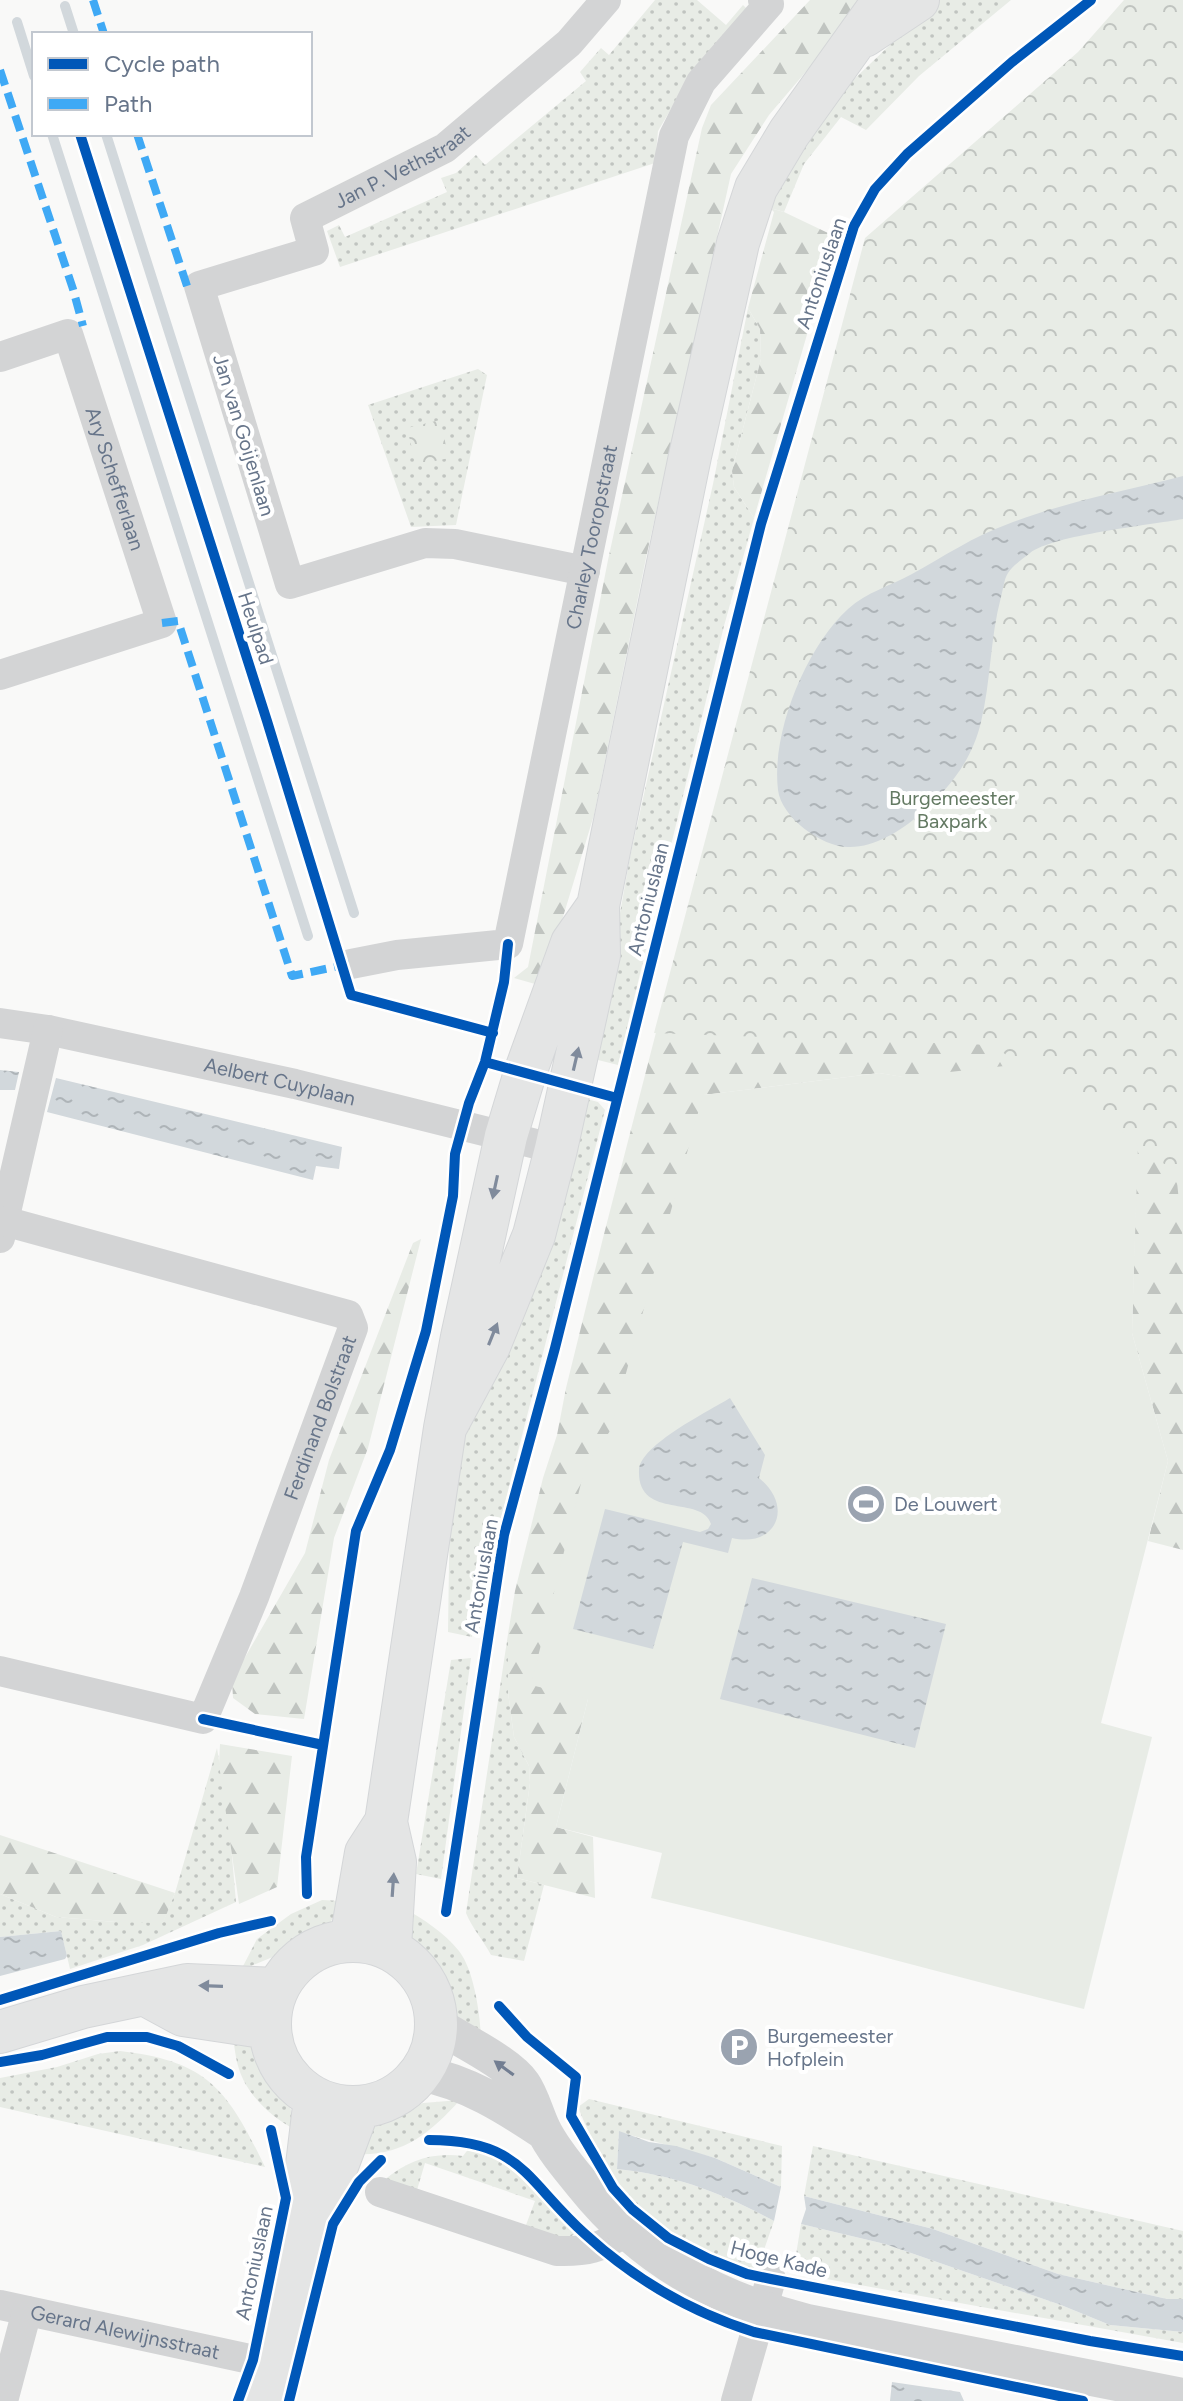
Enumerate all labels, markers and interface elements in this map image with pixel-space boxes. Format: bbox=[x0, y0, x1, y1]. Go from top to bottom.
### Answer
legend bbox=[32, 32, 312, 136]
text: Cycle path bbox=[104, 49, 220, 78]
text: Path bbox=[104, 89, 152, 118]
street label: Jan P. Vethstraat bbox=[330, 120, 475, 213]
street label: Antoniuslaan bbox=[791, 214, 851, 332]
street label: Jan van Goijenlaan bbox=[208, 351, 280, 519]
street label: Ary Schefferlaan bbox=[81, 404, 150, 553]
street label: Charley Tooropstraat bbox=[561, 442, 622, 631]
street label: Heulpad bbox=[233, 589, 279, 667]
park label: Burgemeester Baxpark bbox=[889, 786, 1015, 833]
street label: Antoniuslaan bbox=[622, 840, 674, 958]
one-way arrow bbox=[570, 1046, 583, 1071]
street label: Aelbert Cuyplaan bbox=[202, 1052, 358, 1111]
one-way arrow bbox=[488, 1175, 501, 1200]
one-way arrow bbox=[487, 1322, 500, 1346]
street label: Ferdinand Bolstraat bbox=[279, 1332, 361, 1503]
sports icon: De Louwert bbox=[845, 1483, 887, 1525]
place label: De Louwert bbox=[894, 1492, 997, 1516]
street label: Antoniuslaan bbox=[459, 1517, 503, 1635]
one-way arrow bbox=[387, 1872, 400, 1897]
one-way arrow bbox=[198, 1979, 223, 1992]
place label: Burgemeester Hofplein bbox=[767, 2024, 893, 2071]
parking icon: Burgemeester Hofplein bbox=[718, 2026, 760, 2068]
one-way arrow bbox=[493, 2060, 515, 2076]
street label: Antoniuslaan bbox=[230, 2204, 278, 2322]
street label: Hoge Kade bbox=[728, 2235, 830, 2283]
street label: Gerard Alewijnsstraat bbox=[28, 2300, 222, 2364]

